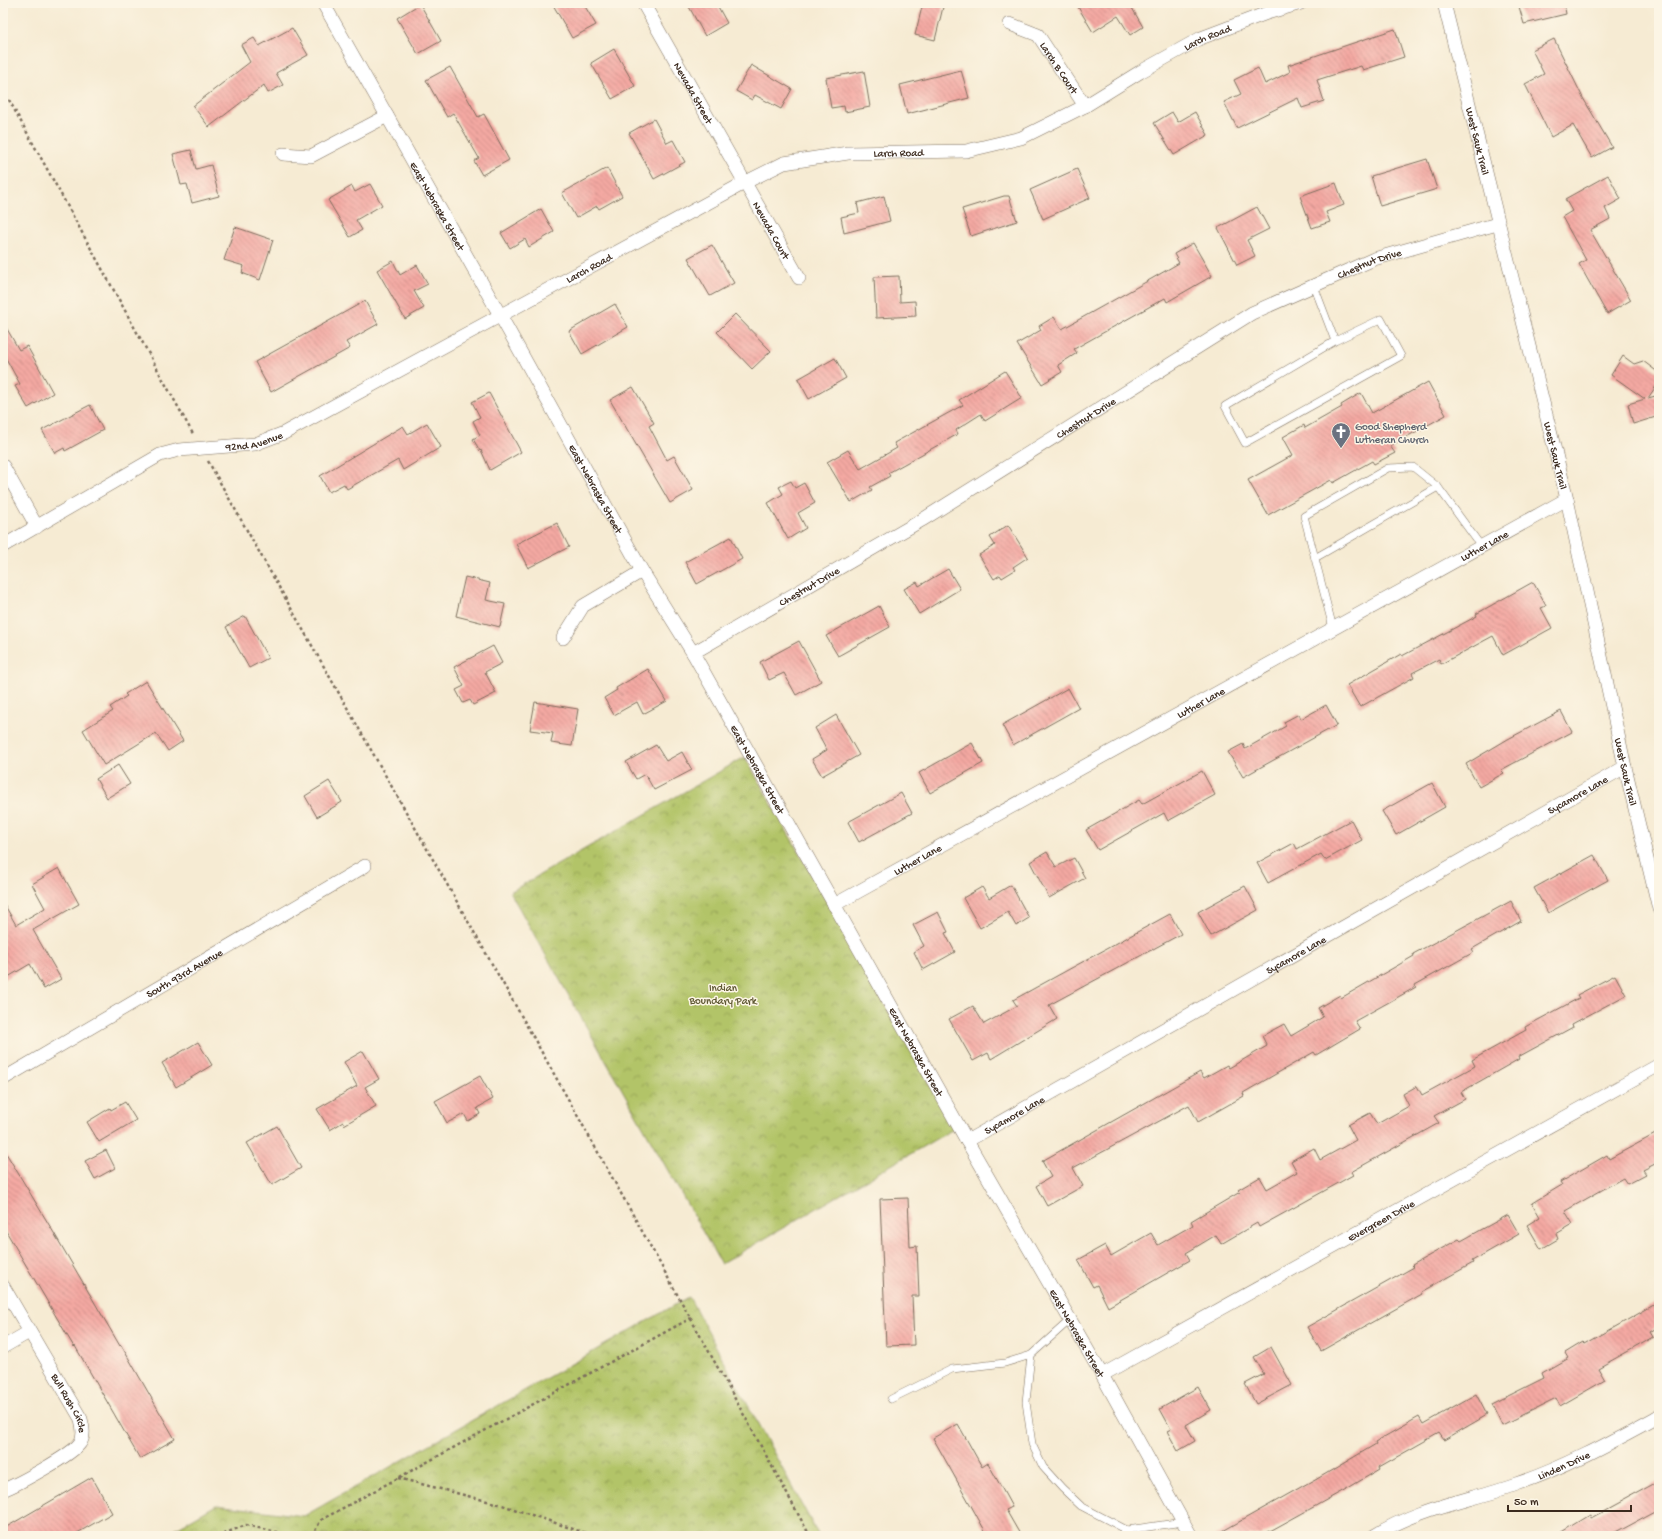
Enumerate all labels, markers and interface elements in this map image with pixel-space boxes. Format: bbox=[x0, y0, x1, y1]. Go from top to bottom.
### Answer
street label: Larch Road bbox=[1182, 23, 1234, 54]
street label: Larch B Court bbox=[1036, 40, 1080, 98]
street label: Nevada Street bbox=[670, 61, 715, 128]
street label: West Sauk Trail bbox=[1462, 106, 1491, 177]
street label: Larch Road bbox=[873, 148, 925, 161]
street label: East Nebraska Street bbox=[406, 160, 467, 254]
street label: Nevada Court bbox=[749, 200, 792, 263]
street label: Chestnut Drive bbox=[1336, 247, 1403, 282]
street label: Larch Road bbox=[565, 251, 616, 287]
street label: Chestnut Drive bbox=[1055, 396, 1119, 442]
church icon: Good Shepherd Lutheran Church bbox=[1330, 421, 1352, 449]
street label: West Sauk Trail bbox=[1540, 421, 1569, 491]
place label: Good Shepherd Lutheran Church bbox=[1355, 422, 1429, 447]
street label: 92nd Avenue bbox=[224, 430, 285, 454]
street label: East Nebraska Street bbox=[565, 443, 625, 537]
street label: Luther Lane bbox=[1459, 529, 1511, 565]
street label: Chestnut Drive bbox=[778, 565, 842, 610]
street label: Luther Lane bbox=[1175, 686, 1228, 722]
street label: East Nebraska Street bbox=[727, 723, 787, 818]
street label: West Sauk Trail bbox=[1611, 737, 1638, 808]
street label: Sycamore Lane bbox=[1546, 774, 1611, 818]
street label: Luther Lane bbox=[892, 843, 944, 879]
street label: Sycamore Lane bbox=[1264, 934, 1329, 978]
street label: South 93rd Avenue bbox=[145, 947, 226, 1001]
park label: Indian Boundary Park bbox=[688, 983, 758, 1008]
street label: East Nebraska Street bbox=[885, 1006, 945, 1100]
street label: Sycamore Lane bbox=[983, 1094, 1047, 1138]
street label: Evergreen Drive bbox=[1346, 1198, 1418, 1245]
street label: East Nebraska Street bbox=[1046, 1287, 1107, 1381]
street label: Bull Rush Circle bbox=[47, 1371, 87, 1434]
street label: Linden Drive bbox=[1537, 1449, 1593, 1483]
scale bar bbox=[1508, 1487, 1631, 1513]
text: 50 m bbox=[1514, 1496, 1539, 1510]

